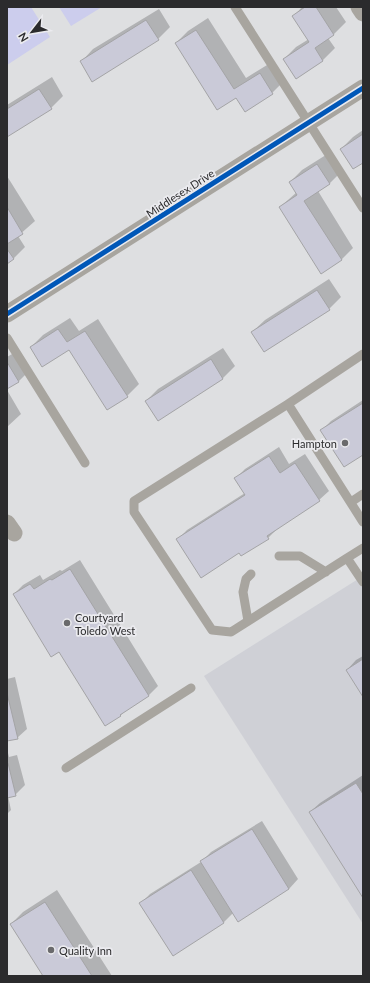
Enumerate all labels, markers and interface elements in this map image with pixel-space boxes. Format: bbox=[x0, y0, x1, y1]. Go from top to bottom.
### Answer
north arrow bbox=[12, 12, 52, 52]
text: N bbox=[15, 30, 31, 44]
street label: Middlesex Drive bbox=[144, 166, 217, 220]
place label: Hampton bbox=[292, 437, 337, 450]
marker: Hampton bbox=[340, 438, 350, 448]
place label: Courtyard Toledo West bbox=[75, 611, 135, 637]
marker: Courtyard Toledo West bbox=[62, 618, 72, 628]
place label: Quality Inn bbox=[59, 944, 112, 957]
marker: Quality Inn bbox=[46, 945, 56, 955]

